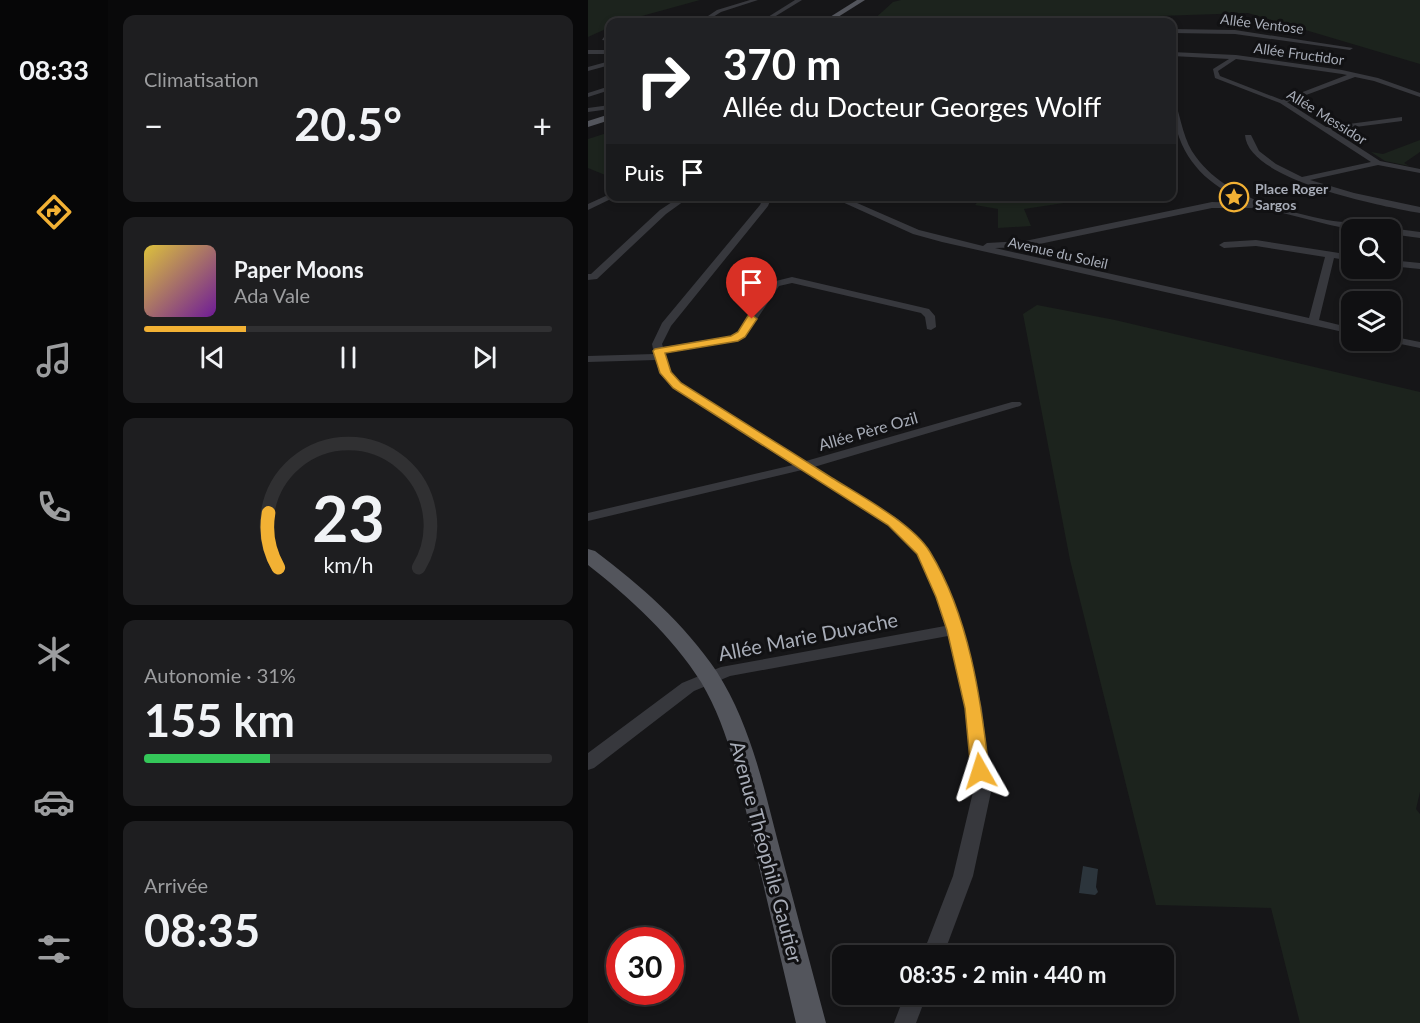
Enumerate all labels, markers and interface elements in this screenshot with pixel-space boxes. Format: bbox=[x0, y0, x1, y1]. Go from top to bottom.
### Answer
street label: Allée Ventose bbox=[1219, 10, 1305, 37]
text: 370 m bbox=[723, 39, 841, 89]
street label: Allée Fructidor bbox=[1253, 39, 1345, 68]
icon: right bbox=[624, 42, 702, 120]
text: 08:33 bbox=[19, 53, 89, 86]
text: Climatisation bbox=[144, 67, 259, 91]
street label: Allée Messidor bbox=[1284, 85, 1370, 148]
text: Allée du Docteur Georges Wolff bbox=[723, 90, 1101, 123]
text: 20.5° bbox=[294, 97, 402, 151]
text: − bbox=[144, 105, 163, 145]
text: + bbox=[533, 105, 552, 145]
icon: arrive bbox=[676, 156, 709, 189]
text: Puis bbox=[624, 159, 664, 186]
place label: Place Roger Sargos bbox=[1255, 180, 1329, 213]
place icon: Place Roger Sargos bbox=[1218, 181, 1250, 213]
icon: directions bbox=[33, 191, 75, 233]
map controls bbox=[1341, 219, 1401, 351]
button: search bbox=[1341, 219, 1401, 279]
street label: Avenue du Soleil bbox=[1006, 233, 1110, 272]
text: Paper Moons bbox=[234, 256, 364, 283]
pin bbox=[726, 257, 777, 319]
icon: arrive bbox=[735, 266, 768, 299]
text: Ada Vale bbox=[234, 283, 310, 307]
button: layers bbox=[1341, 291, 1401, 351]
icon: music bbox=[33, 339, 75, 381]
icon: previous bbox=[196, 341, 229, 374]
icon: pause bbox=[332, 341, 365, 374]
icon: next bbox=[468, 341, 501, 374]
street label: Allée Père Ozil bbox=[816, 407, 920, 454]
text: 23 bbox=[312, 481, 384, 556]
icon: phone bbox=[33, 486, 75, 528]
text: km/h bbox=[323, 553, 373, 579]
street label: Allée Marie Duvache bbox=[716, 607, 900, 665]
icon: climate bbox=[33, 633, 75, 675]
text: Autonomie · 31% bbox=[144, 663, 296, 687]
text: 155 km bbox=[144, 693, 295, 747]
street label: Avenue Théophile Gautier bbox=[726, 738, 808, 966]
position arrow bbox=[948, 739, 1012, 803]
icon: car bbox=[33, 781, 75, 823]
text: Arrivée bbox=[144, 873, 208, 897]
text: 08:35 bbox=[144, 903, 260, 957]
speed limit sign: 30 bbox=[606, 927, 684, 1005]
icon: filters bbox=[33, 928, 75, 970]
text: 08:35 · 2 min · 440 m bbox=[900, 961, 1106, 988]

